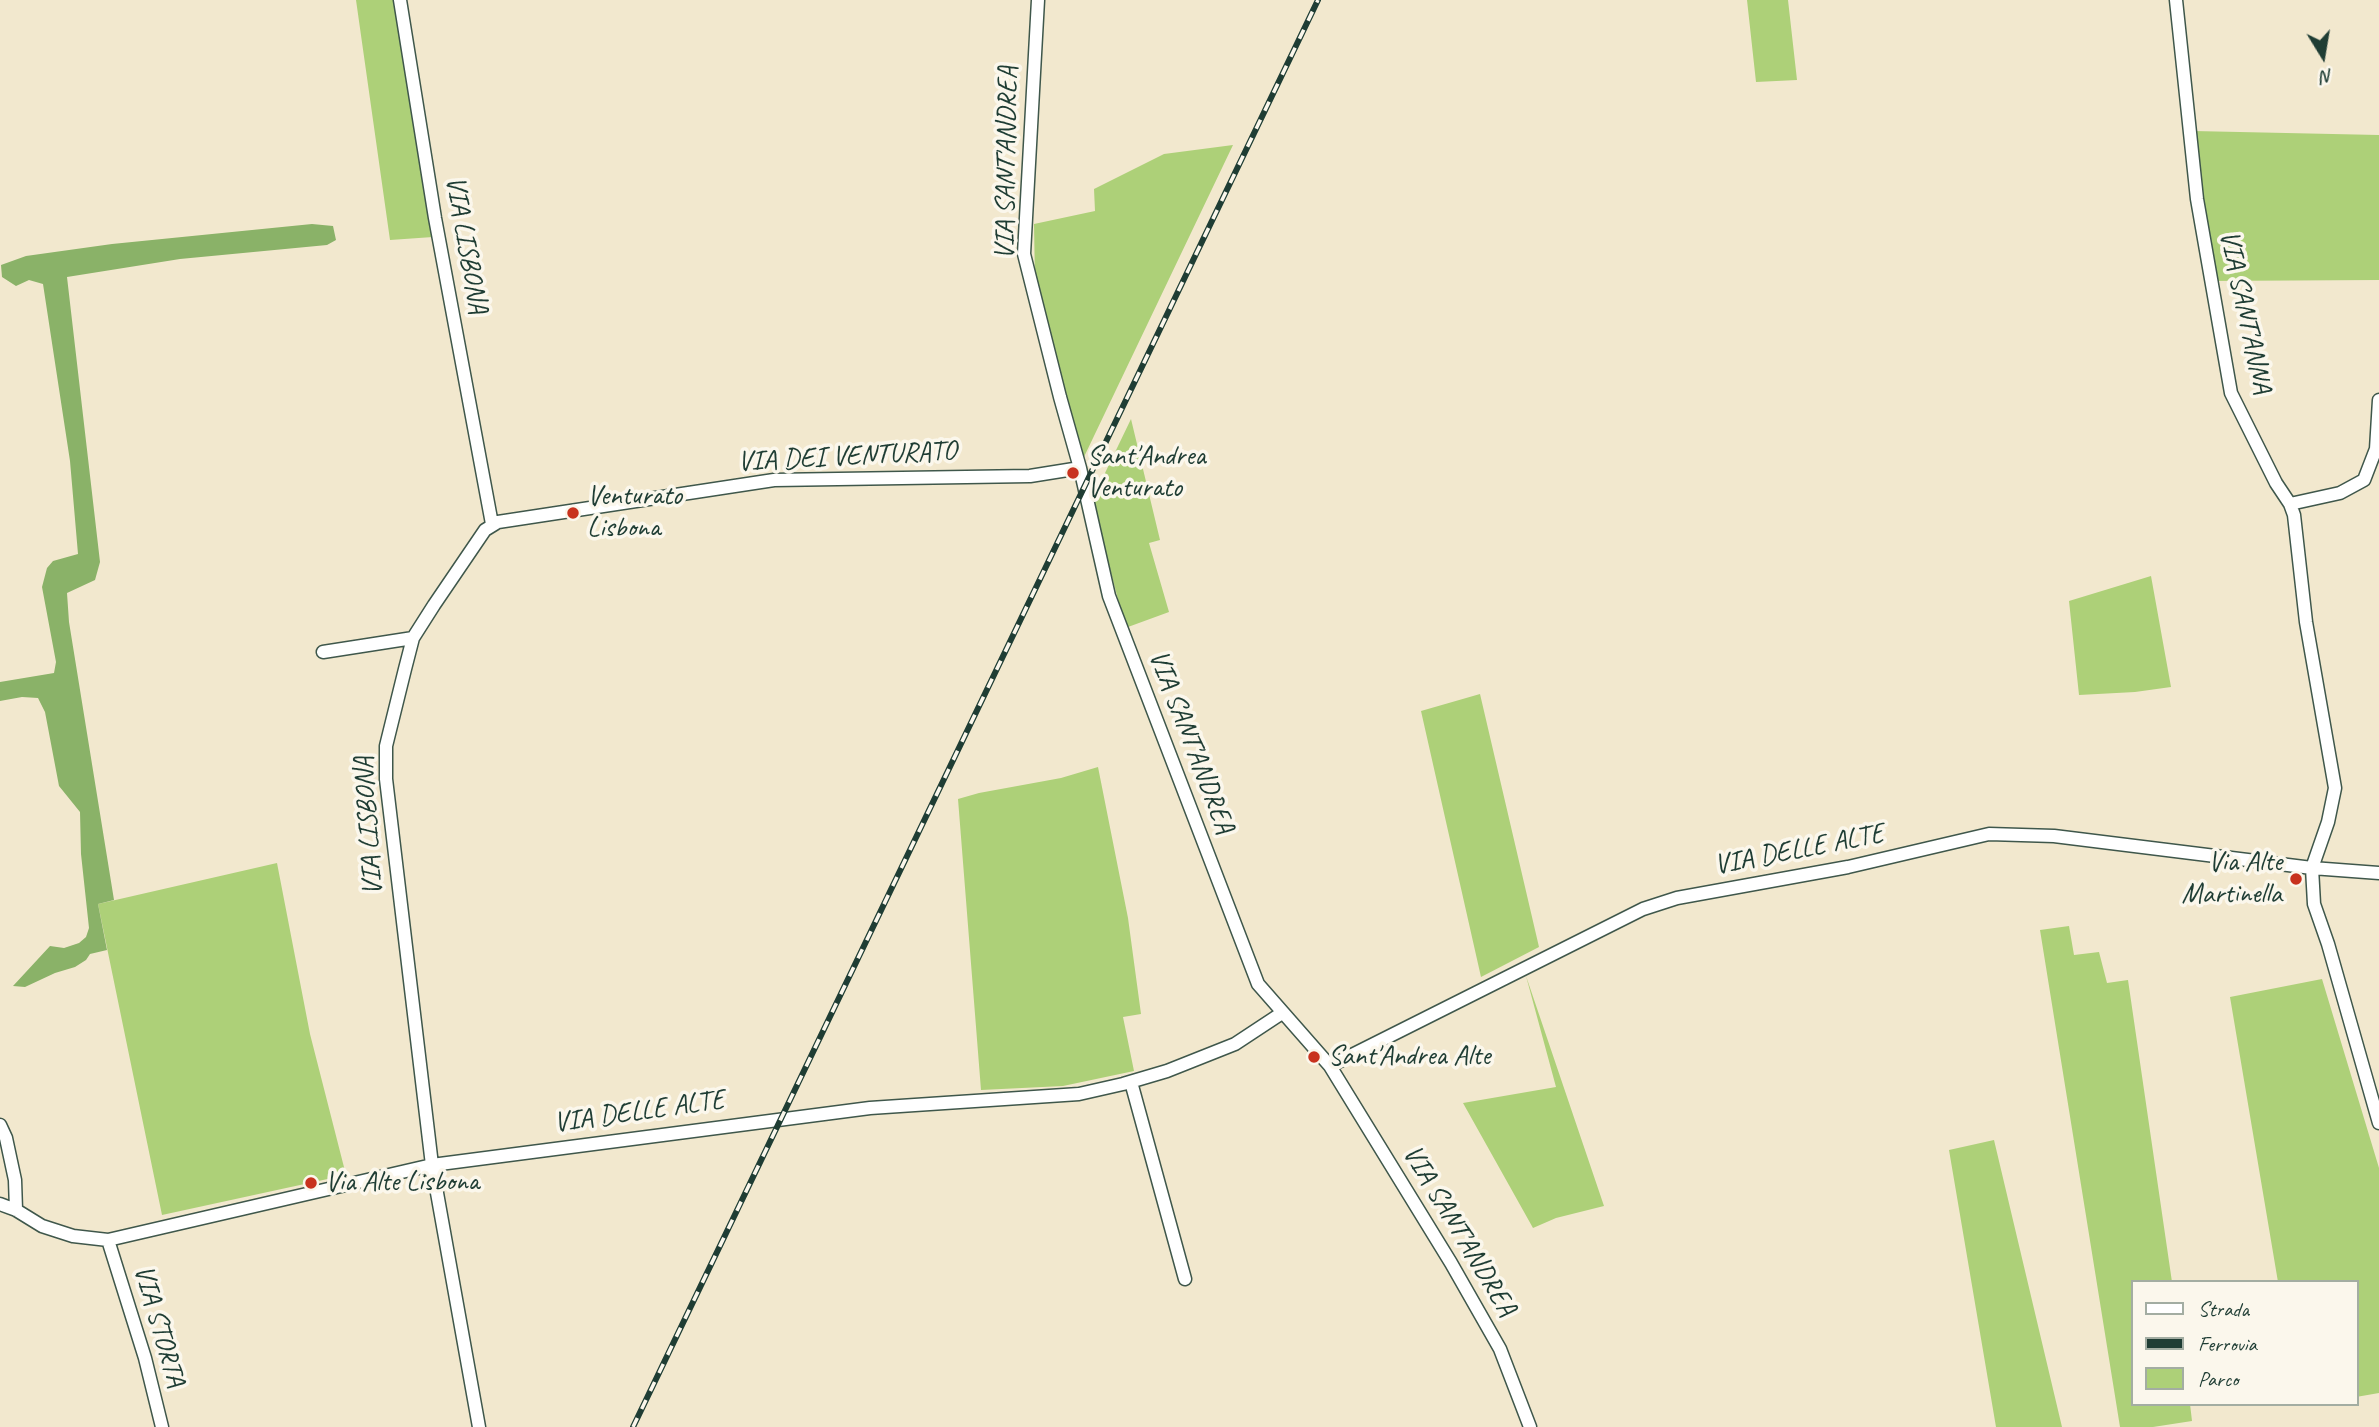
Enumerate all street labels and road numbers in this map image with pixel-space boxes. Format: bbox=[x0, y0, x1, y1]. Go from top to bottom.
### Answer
street label: VIA SANT'ANDREA bbox=[989, 66, 1025, 260]
street label: VIA LISBONA bbox=[437, 173, 495, 317]
street label: VIA SANT'ANNA bbox=[2211, 227, 2279, 397]
street label: VIA DEI VENTURATO bbox=[737, 434, 957, 480]
street label: VIA SANT'ANDREA bbox=[1141, 646, 1241, 838]
street label: VIA LISBONA bbox=[347, 755, 391, 897]
street label: VIA DELLE ALTE bbox=[1711, 817, 1887, 883]
street label: VIA DELLE ALTE bbox=[552, 1083, 726, 1141]
street label: VIA SANT'ANDREA bbox=[1395, 1139, 1523, 1323]
street label: VIA STORTA bbox=[126, 1261, 192, 1391]

